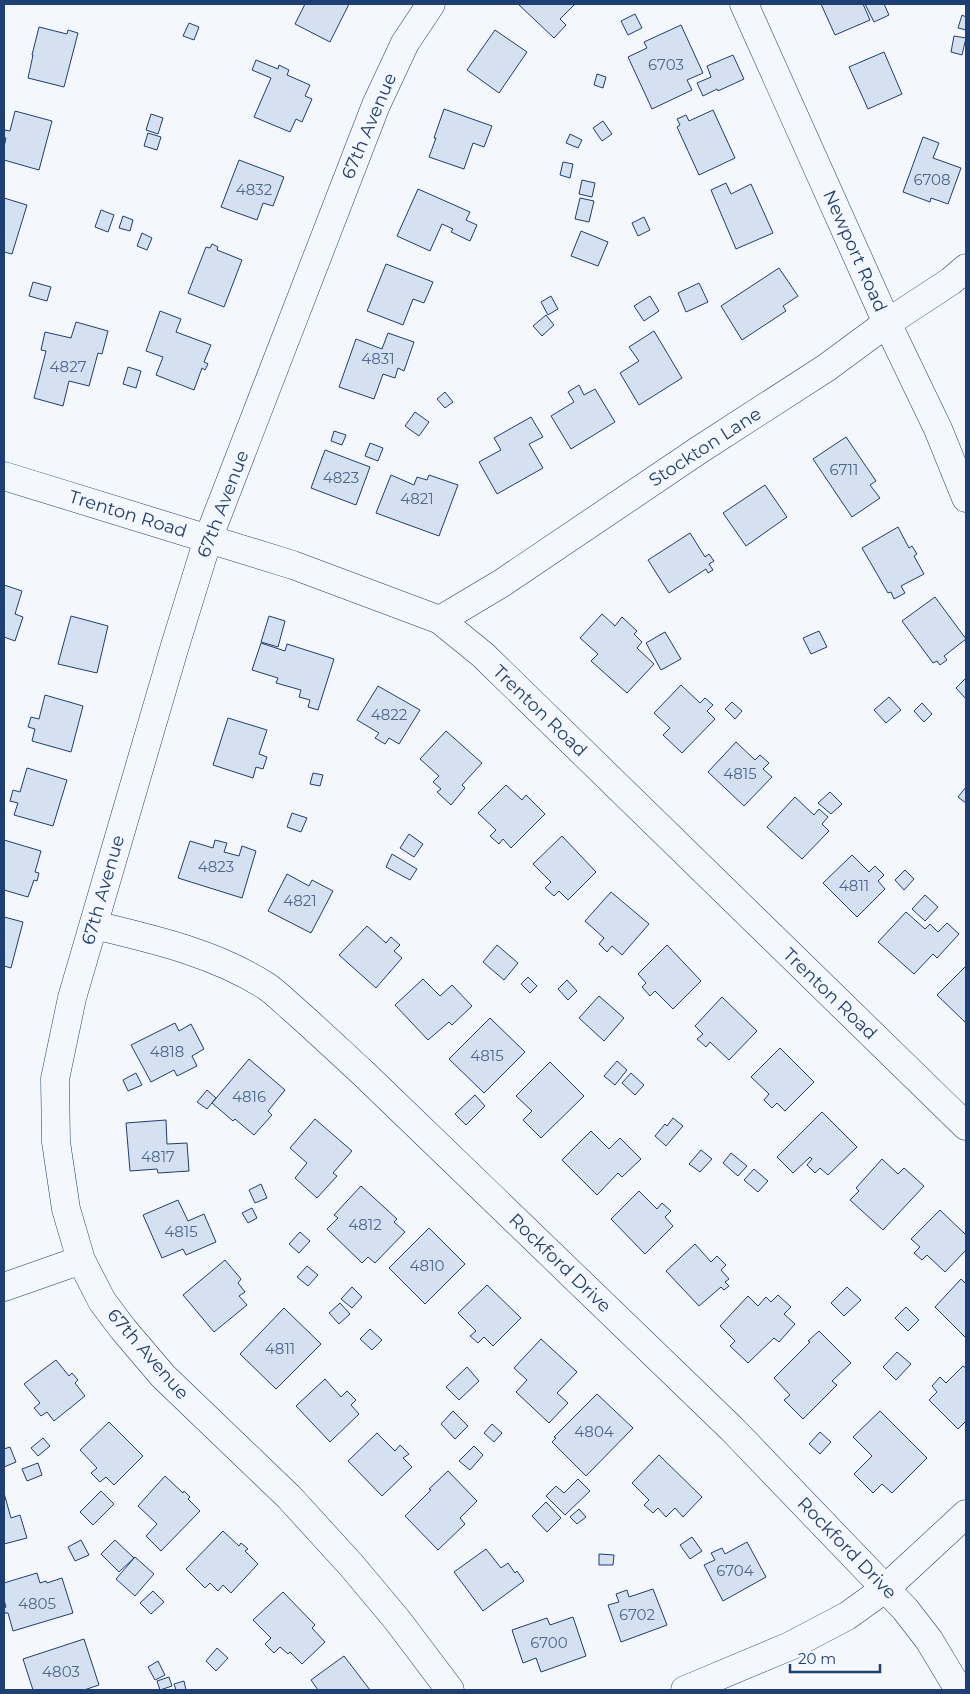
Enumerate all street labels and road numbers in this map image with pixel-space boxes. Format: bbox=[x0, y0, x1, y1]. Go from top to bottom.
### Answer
street label: 67th Avenue bbox=[337, 69, 401, 182]
street label: Newport Road bbox=[818, 187, 892, 315]
street label: Stockton Lane bbox=[645, 402, 765, 491]
street label: 67th Avenue bbox=[192, 447, 254, 561]
street label: Trenton Road bbox=[66, 486, 190, 542]
street label: Trenton Road bbox=[488, 661, 592, 761]
street label: 67th Avenue bbox=[77, 832, 129, 947]
street label: Trenton Road bbox=[778, 944, 882, 1044]
street label: Rockford Drive bbox=[504, 1209, 616, 1317]
street label: 67th Avenue bbox=[103, 1304, 194, 1404]
street label: Rockford Drive bbox=[793, 1492, 901, 1604]

